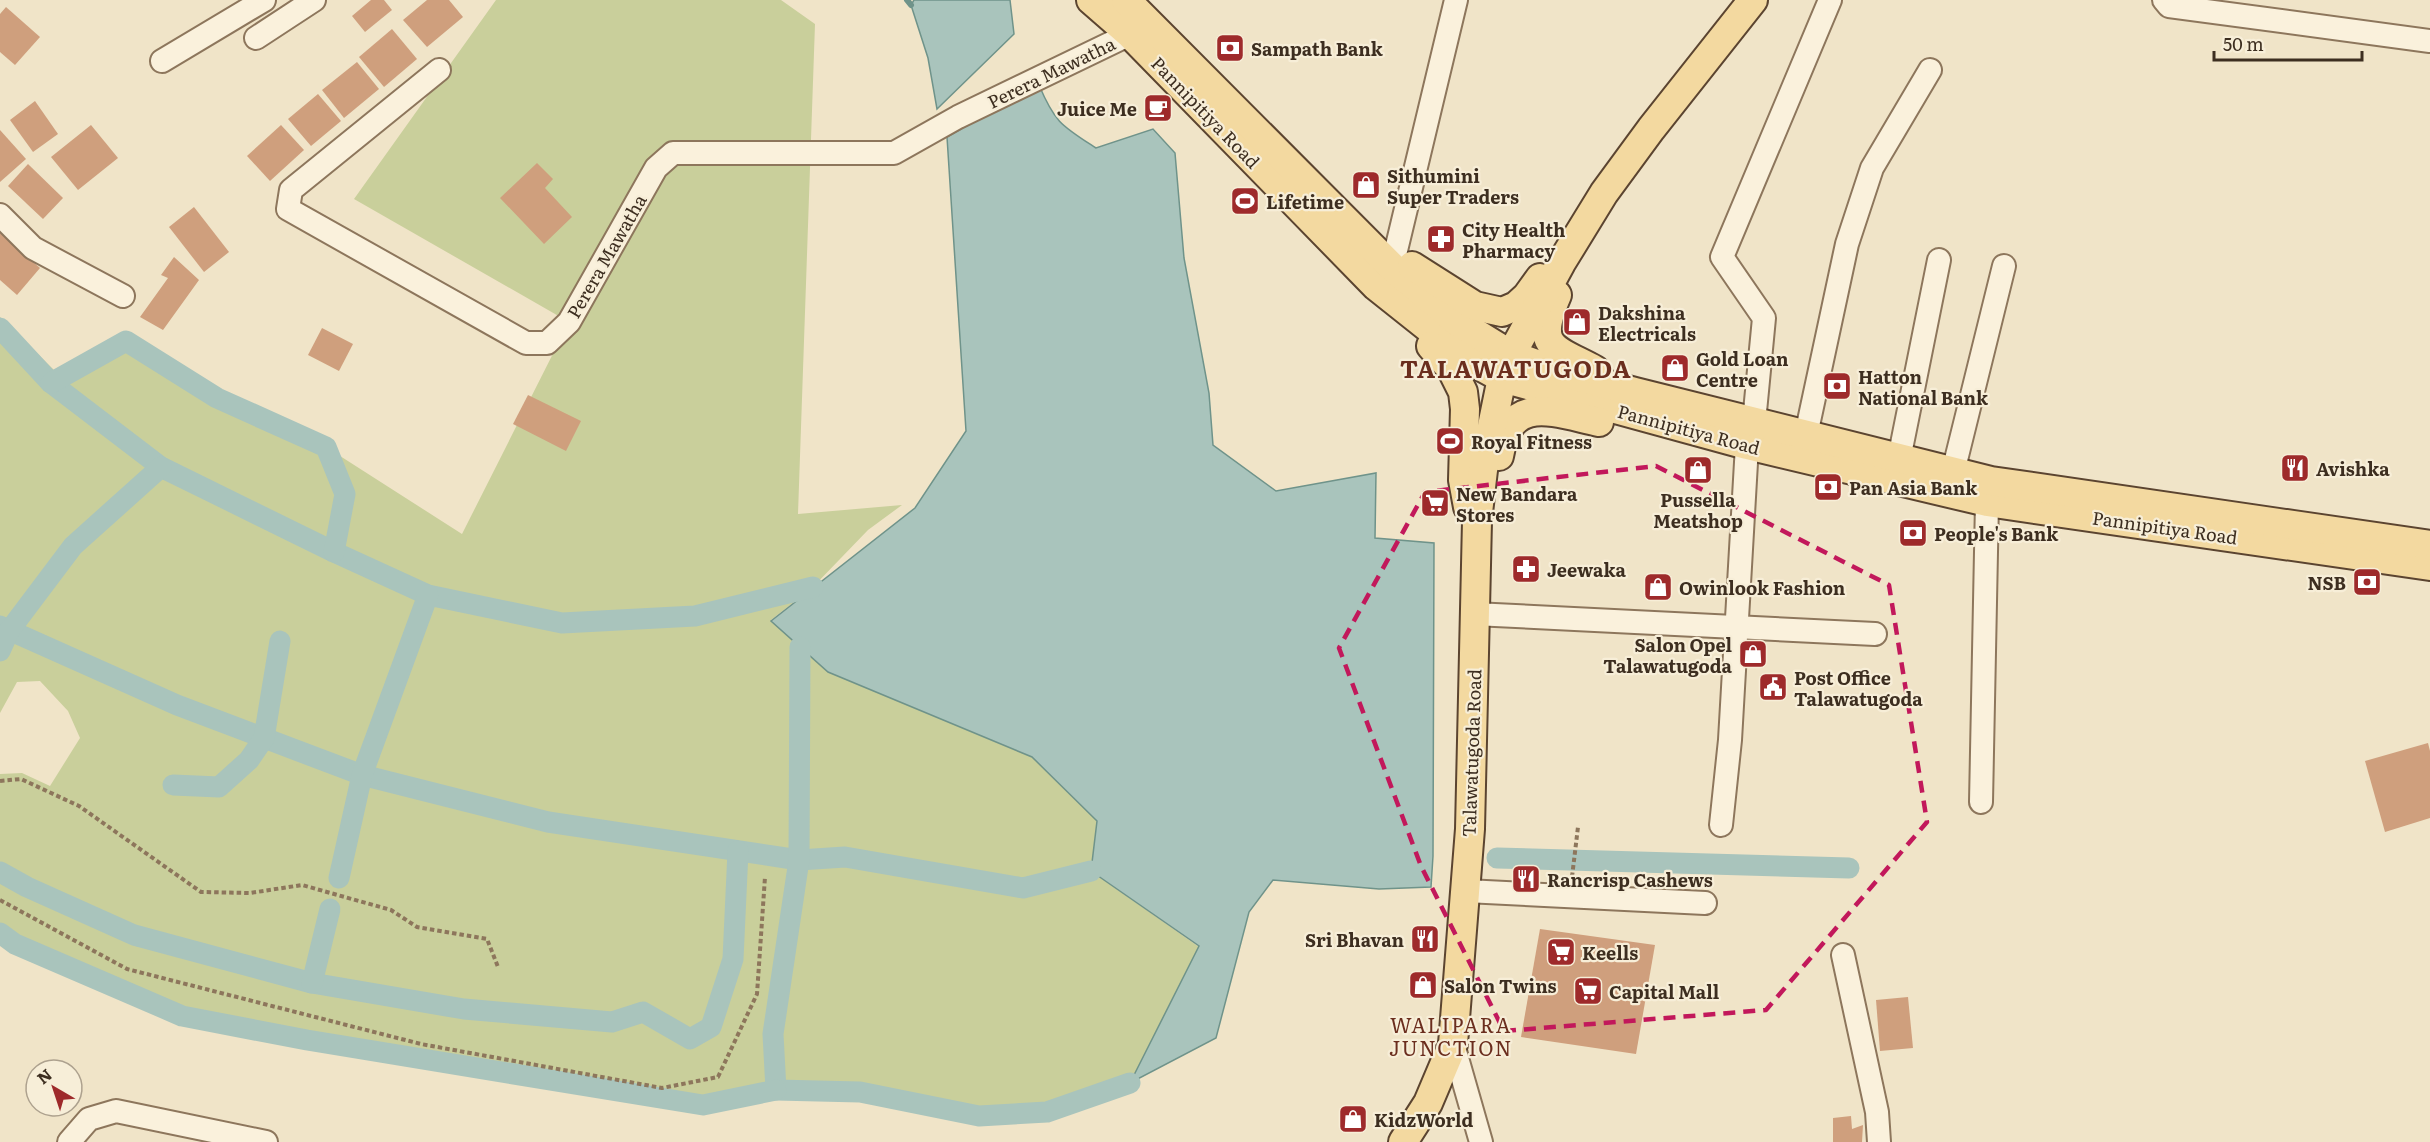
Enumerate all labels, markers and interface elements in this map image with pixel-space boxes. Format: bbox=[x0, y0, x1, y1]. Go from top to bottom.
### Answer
scale bar bbox=[2214, 24, 2362, 62]
street label: Perera Mawatha bbox=[982, 29, 1120, 115]
text: 50 m bbox=[2223, 30, 2264, 57]
bank icon: Sampath Bank bbox=[1214, 32, 1246, 64]
place label: Sampath Bank bbox=[1251, 35, 1384, 62]
street label: Pannipitiya Road bbox=[1145, 50, 1267, 174]
cafe icon: Juice Me bbox=[1142, 92, 1174, 124]
place label: Juice Me bbox=[1057, 95, 1137, 122]
place label: Sithumini Super Traders bbox=[1387, 162, 1519, 210]
shop icon: Sithumini Super Traders bbox=[1350, 169, 1382, 201]
sports icon: Lifetime bbox=[1229, 185, 1261, 217]
place label: Lifetime bbox=[1266, 188, 1344, 215]
street label: Perera Mawatha bbox=[559, 189, 653, 323]
place label: City Health Pharmacy bbox=[1462, 216, 1565, 264]
pharmacy icon: City Health Pharmacy bbox=[1425, 223, 1457, 255]
place label: Dakshina Electricals bbox=[1598, 299, 1696, 347]
shop icon: Dakshina Electricals bbox=[1561, 306, 1593, 338]
place label: Gold Loan Centre bbox=[1696, 345, 1789, 393]
district label: TALAWATUGODA bbox=[1400, 350, 1632, 385]
shop icon: Gold Loan Centre bbox=[1659, 352, 1691, 384]
place label: Hatton National Bank bbox=[1858, 363, 1989, 411]
bank icon: Hatton National Bank bbox=[1821, 370, 1853, 402]
street label: Pannipitiya Road bbox=[1615, 397, 1763, 461]
sports icon: Royal Fitness bbox=[1434, 425, 1466, 457]
place label: Royal Fitness bbox=[1471, 428, 1592, 455]
restaurant icon: Avishka bbox=[2279, 452, 2311, 484]
shop icon: Pussella Meatshop bbox=[1682, 454, 1714, 486]
place label: Avishka bbox=[2316, 455, 2390, 482]
bank icon: Pan Asia Bank bbox=[1812, 471, 1844, 503]
place label: Pan Asia Bank bbox=[1849, 474, 1978, 501]
place label: New Bandara Stores bbox=[1456, 480, 1578, 528]
place label: Pussella Meatshop bbox=[1653, 486, 1743, 534]
supermarket icon: New Bandara Stores bbox=[1419, 487, 1451, 519]
street label: Pannipitiya Road bbox=[2091, 503, 2239, 551]
bank icon: People's Bank bbox=[1897, 517, 1929, 549]
place label: People's Bank bbox=[1934, 520, 2059, 547]
pharmacy icon: Jeewaka bbox=[1510, 553, 1542, 585]
place label: Jeewaka bbox=[1547, 556, 1626, 583]
bank icon: NSB bbox=[2351, 566, 2383, 598]
place label: NSB bbox=[2307, 569, 2346, 596]
shop icon: Owinlook Fashion bbox=[1642, 571, 1674, 603]
place label: Owinlook Fashion bbox=[1679, 574, 1846, 601]
place label: Salon Opel Talawatugoda bbox=[1603, 631, 1733, 679]
shop icon: Salon Opel Talawatugoda bbox=[1737, 638, 1769, 670]
place label: Post Office Talawatugoda bbox=[1794, 664, 1923, 712]
street label: Talawatugoda Road bbox=[1455, 669, 1487, 837]
public building icon: Post Office Talawatugoda bbox=[1757, 671, 1789, 703]
restaurant icon: Rancrisp Cashews bbox=[1510, 863, 1542, 895]
place label: Rancrisp Cashews bbox=[1547, 866, 1713, 893]
restaurant icon: Sri Bhavan bbox=[1409, 923, 1441, 955]
place label: Sri Bhavan bbox=[1305, 926, 1404, 953]
supermarket icon: Keells bbox=[1545, 936, 1577, 968]
place label: Keells bbox=[1582, 939, 1638, 966]
shop icon: Salon Twins bbox=[1407, 969, 1439, 1001]
place label: Salon Twins bbox=[1444, 972, 1557, 999]
supermarket icon: Capital Mall bbox=[1572, 975, 1604, 1007]
place label: Capital Mall bbox=[1609, 978, 1720, 1005]
district label: WALIPARA JUNCTION bbox=[1389, 1009, 1513, 1062]
north arrow bbox=[24, 1058, 84, 1118]
text: N bbox=[31, 1062, 57, 1089]
shop icon: KidzWorld bbox=[1337, 1103, 1369, 1135]
place label: KidzWorld bbox=[1374, 1106, 1474, 1133]

